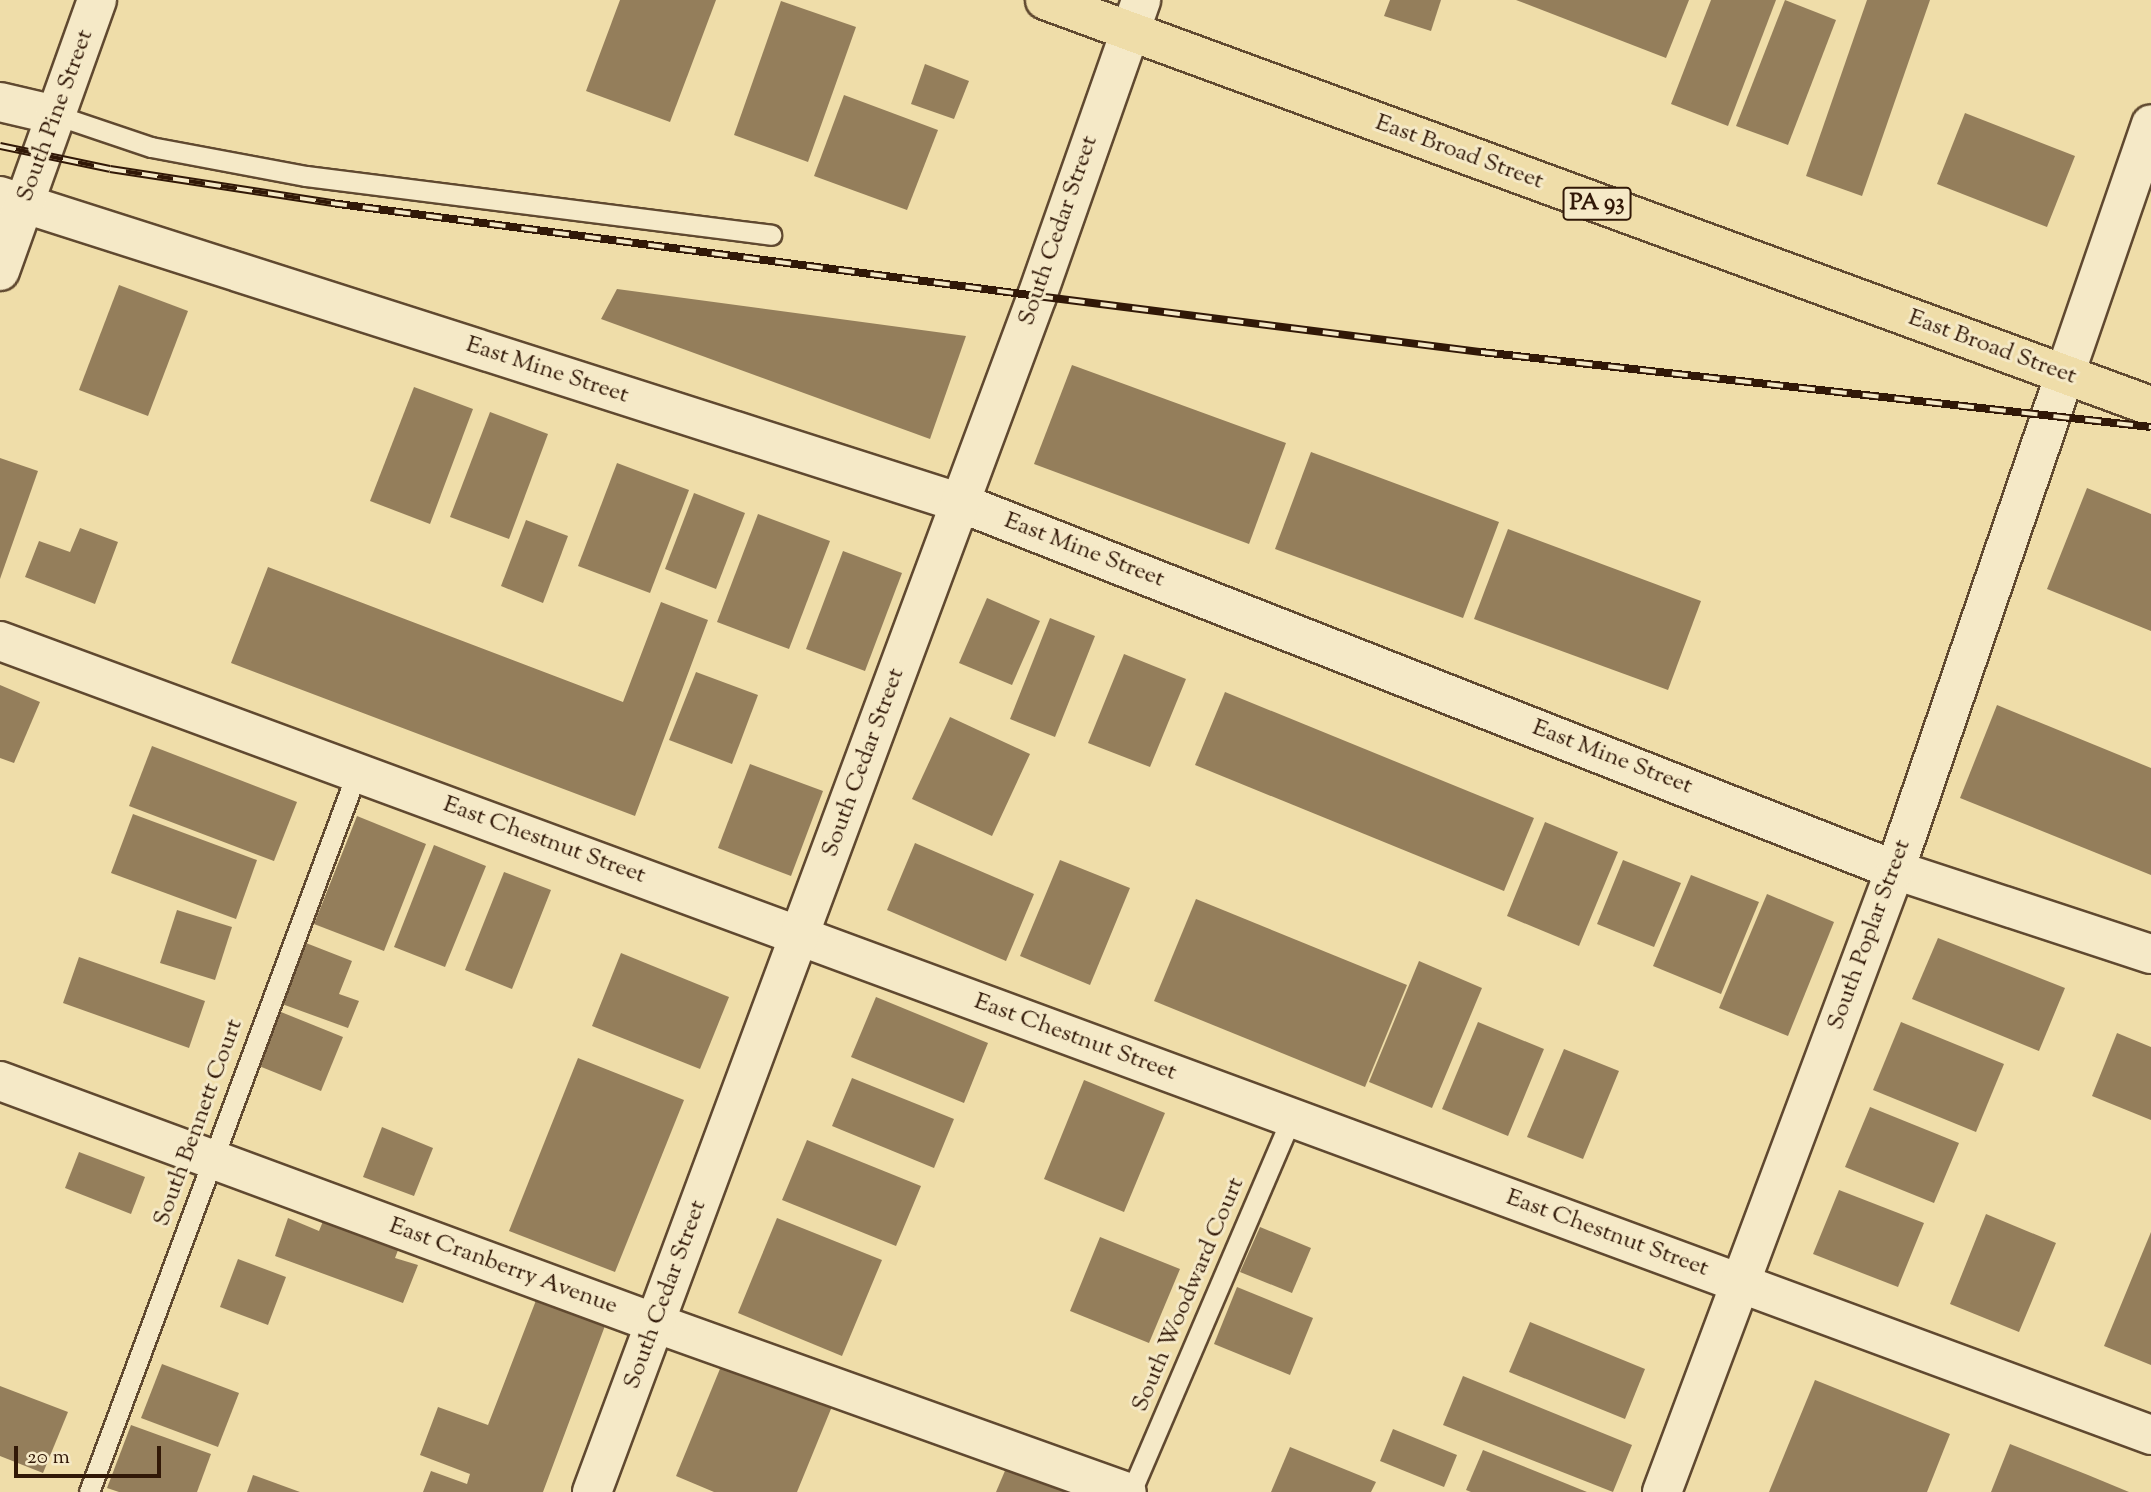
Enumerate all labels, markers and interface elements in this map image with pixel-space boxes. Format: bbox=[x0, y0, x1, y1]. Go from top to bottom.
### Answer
street label: South Pine Street bbox=[12, 26, 100, 206]
street label: East Broad Street bbox=[1371, 109, 1547, 197]
street label: South Cedar Street bbox=[1013, 132, 1105, 330]
road number: PA 93 bbox=[1562, 184, 1632, 224]
street label: East Broad Street bbox=[1904, 304, 2080, 392]
street label: East Mine Street bbox=[462, 331, 632, 411]
street label: East Mine Street bbox=[1000, 507, 1168, 595]
street label: South Cedar Street bbox=[816, 665, 912, 861]
street label: East Mine Street bbox=[1528, 714, 1696, 802]
street label: East Chestnut Street bbox=[439, 791, 649, 891]
street label: South Poplar Street bbox=[1822, 836, 1918, 1034]
street label: East Chestnut Street bbox=[970, 988, 1180, 1088]
street label: South Bennett Court bbox=[148, 1015, 250, 1231]
street label: South Woodward Court bbox=[1127, 1174, 1251, 1416]
street label: East Chestnut Street bbox=[1502, 1184, 1712, 1284]
street label: South Cedar Street bbox=[618, 1197, 714, 1393]
street label: East Cranberry Avenue bbox=[385, 1212, 621, 1322]
scale bar bbox=[18, 1432, 164, 1476]
text: 20 m bbox=[27, 1443, 70, 1473]

